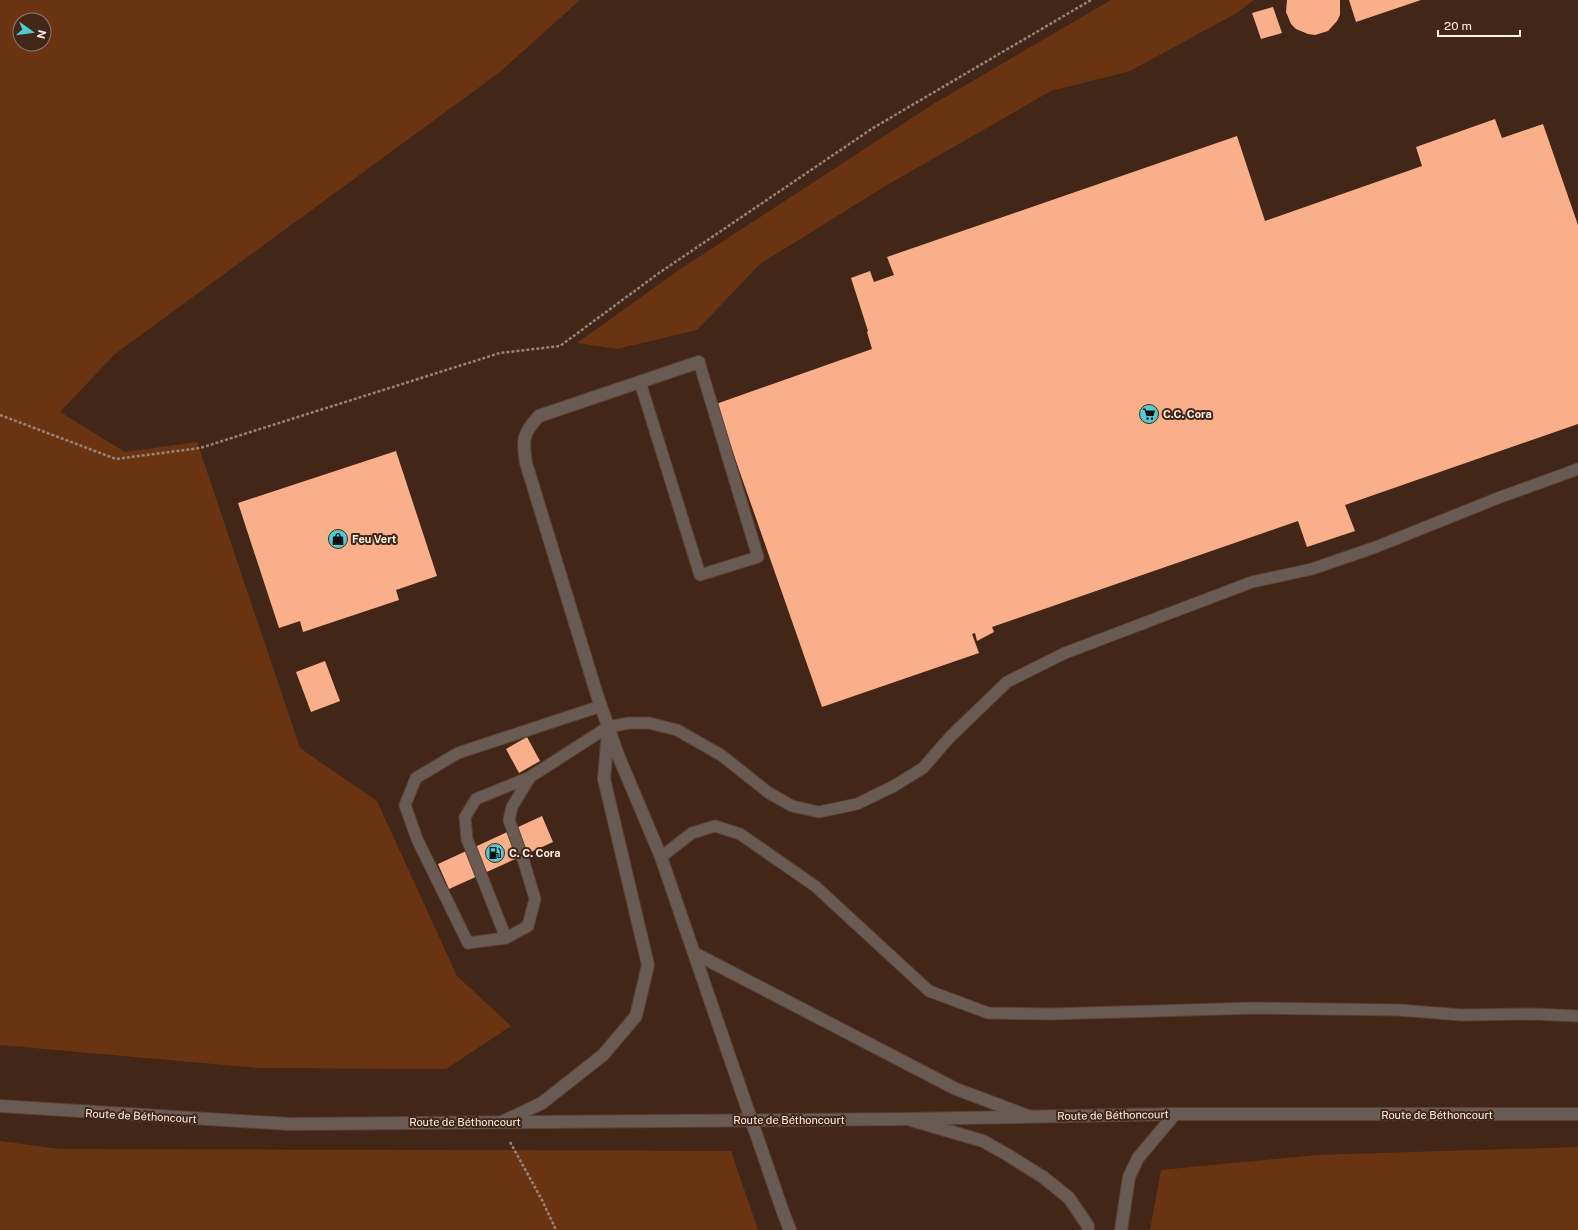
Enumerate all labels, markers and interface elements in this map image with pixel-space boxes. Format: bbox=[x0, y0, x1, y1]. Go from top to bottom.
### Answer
north arrow bbox=[12, 12, 52, 52]
scale bar bbox=[1438, 12, 1520, 38]
text: 20 m bbox=[1444, 19, 1472, 33]
text: N bbox=[35, 29, 49, 40]
supermarket icon: C.C. Cora bbox=[1138, 403, 1160, 425]
place label: C.C. Cora bbox=[1163, 408, 1212, 420]
shop icon: Feu Vert bbox=[327, 528, 349, 550]
place label: Feu Vert bbox=[352, 533, 397, 545]
fuel station icon: C. C. Cora bbox=[484, 842, 506, 864]
place label: C. C. Cora bbox=[509, 847, 560, 859]
street label: Route de Béthoncourt bbox=[85, 1107, 197, 1125]
street label: Route de Béthoncourt bbox=[1057, 1108, 1169, 1122]
street label: Route de Béthoncourt bbox=[1381, 1109, 1493, 1121]
street label: Route de Béthoncourt bbox=[733, 1114, 845, 1126]
street label: Route de Béthoncourt bbox=[409, 1116, 521, 1128]

